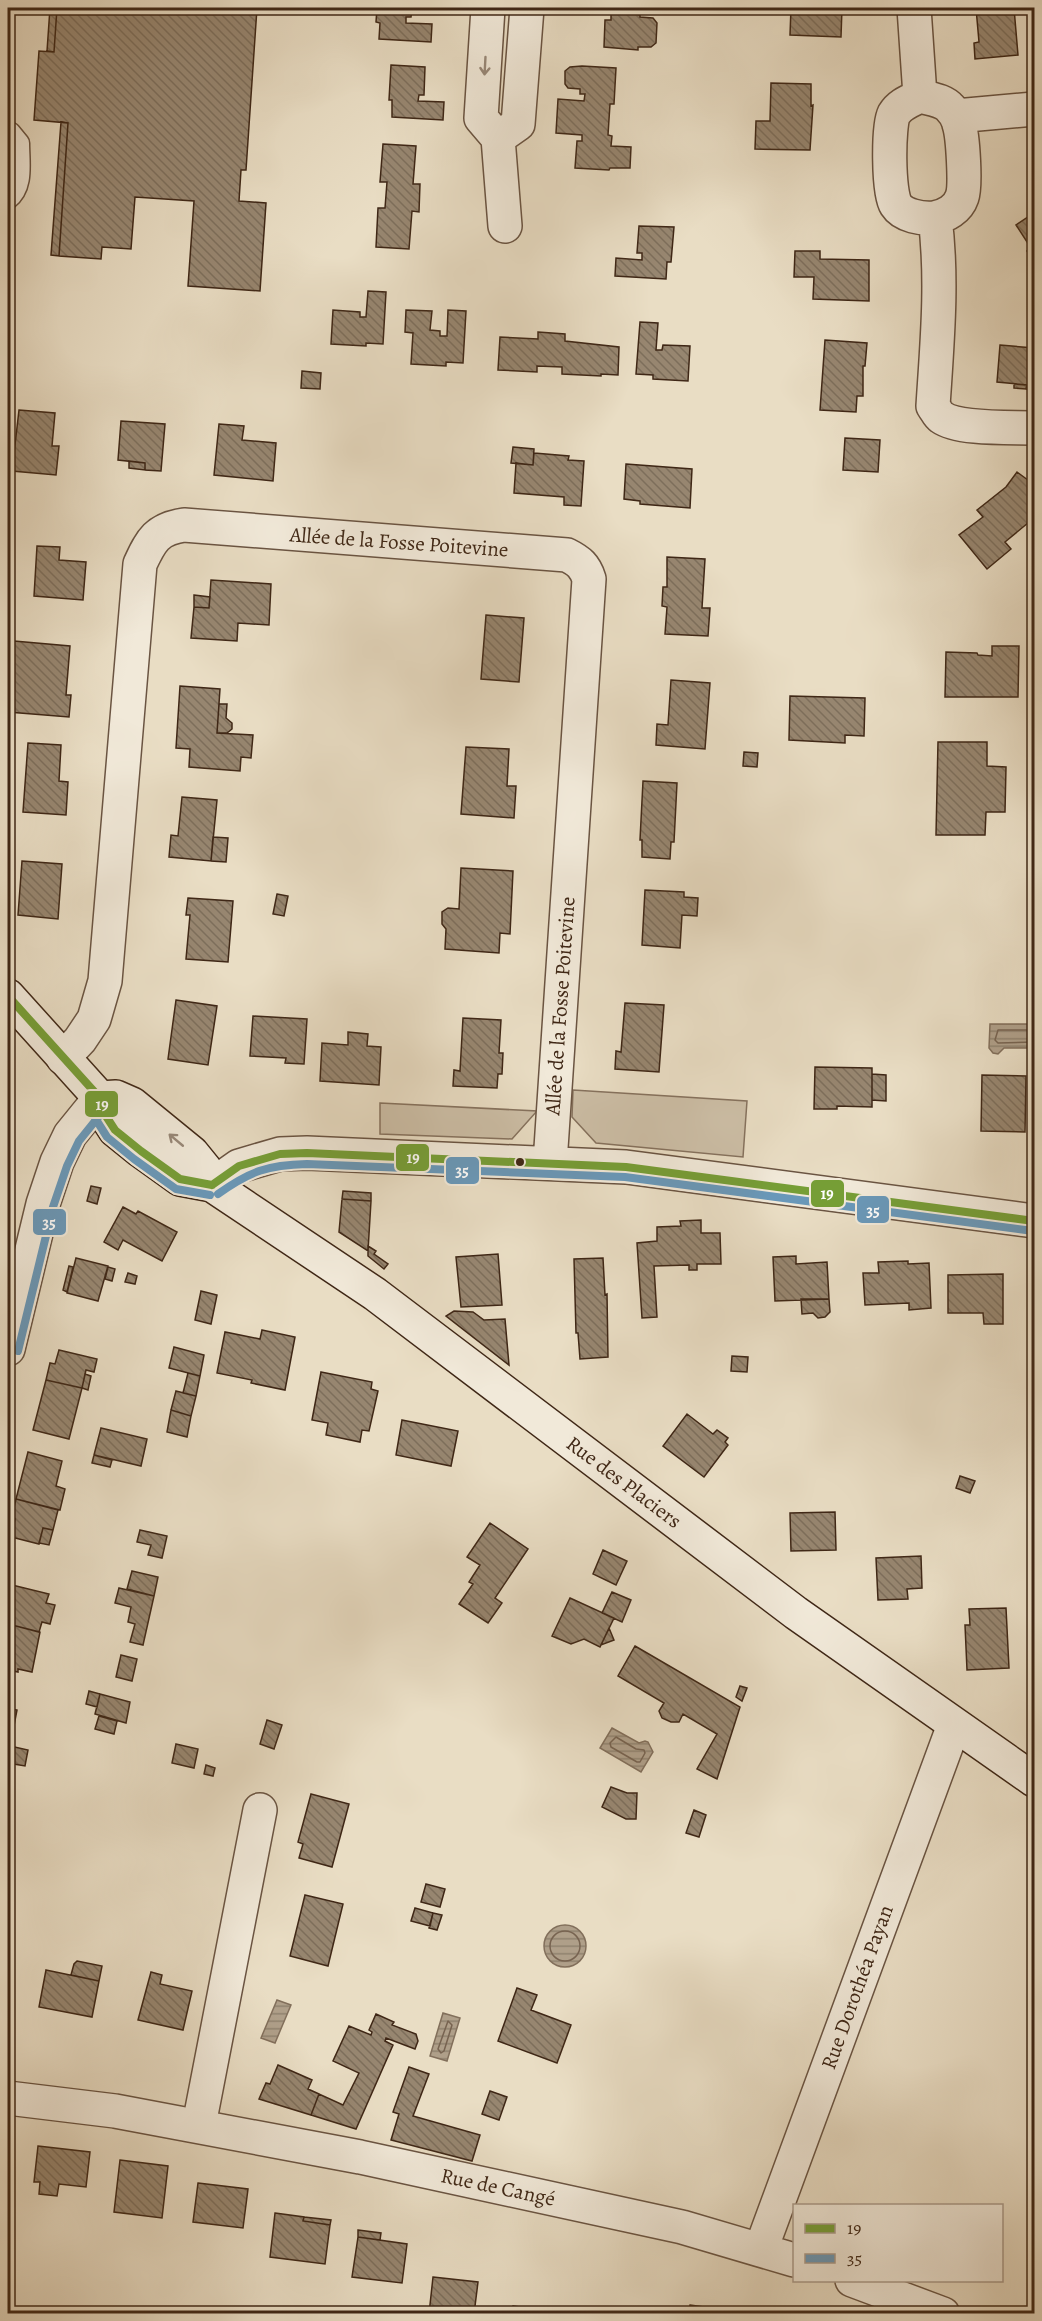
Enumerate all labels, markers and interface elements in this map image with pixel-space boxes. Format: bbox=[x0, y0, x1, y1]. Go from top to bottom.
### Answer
one-way arrow bbox=[479, 55, 490, 75]
street label: Allée de la Fosse Poitevine bbox=[288, 520, 509, 564]
street label: Allée de la Fosse Poitevine bbox=[538, 896, 582, 1117]
line badge: 19 bbox=[84, 1090, 119, 1118]
text: 19 bbox=[95, 1094, 109, 1116]
one-way arrow bbox=[168, 1134, 184, 1147]
line badge: 19 bbox=[395, 1143, 430, 1172]
text: 19 bbox=[406, 1147, 420, 1169]
line badge: 35 bbox=[445, 1156, 480, 1185]
unlabelled marker bbox=[514, 1156, 526, 1168]
text: 35 bbox=[455, 1160, 469, 1182]
line badge: 19 bbox=[810, 1179, 845, 1208]
text: 19 bbox=[820, 1183, 834, 1205]
line badge: 35 bbox=[856, 1195, 890, 1224]
text: 35 bbox=[866, 1200, 880, 1222]
line badge: 35 bbox=[32, 1208, 67, 1236]
text: 35 bbox=[42, 1212, 56, 1234]
street label: Rue des Placiers bbox=[561, 1429, 687, 1535]
street label: Rue Dorothéa Payan bbox=[814, 1901, 900, 2073]
street label: Rue de Cangé bbox=[438, 2161, 558, 2213]
legend bbox=[793, 2204, 1003, 2282]
text: 19 bbox=[847, 2216, 861, 2240]
text: 35 bbox=[847, 2246, 862, 2270]

